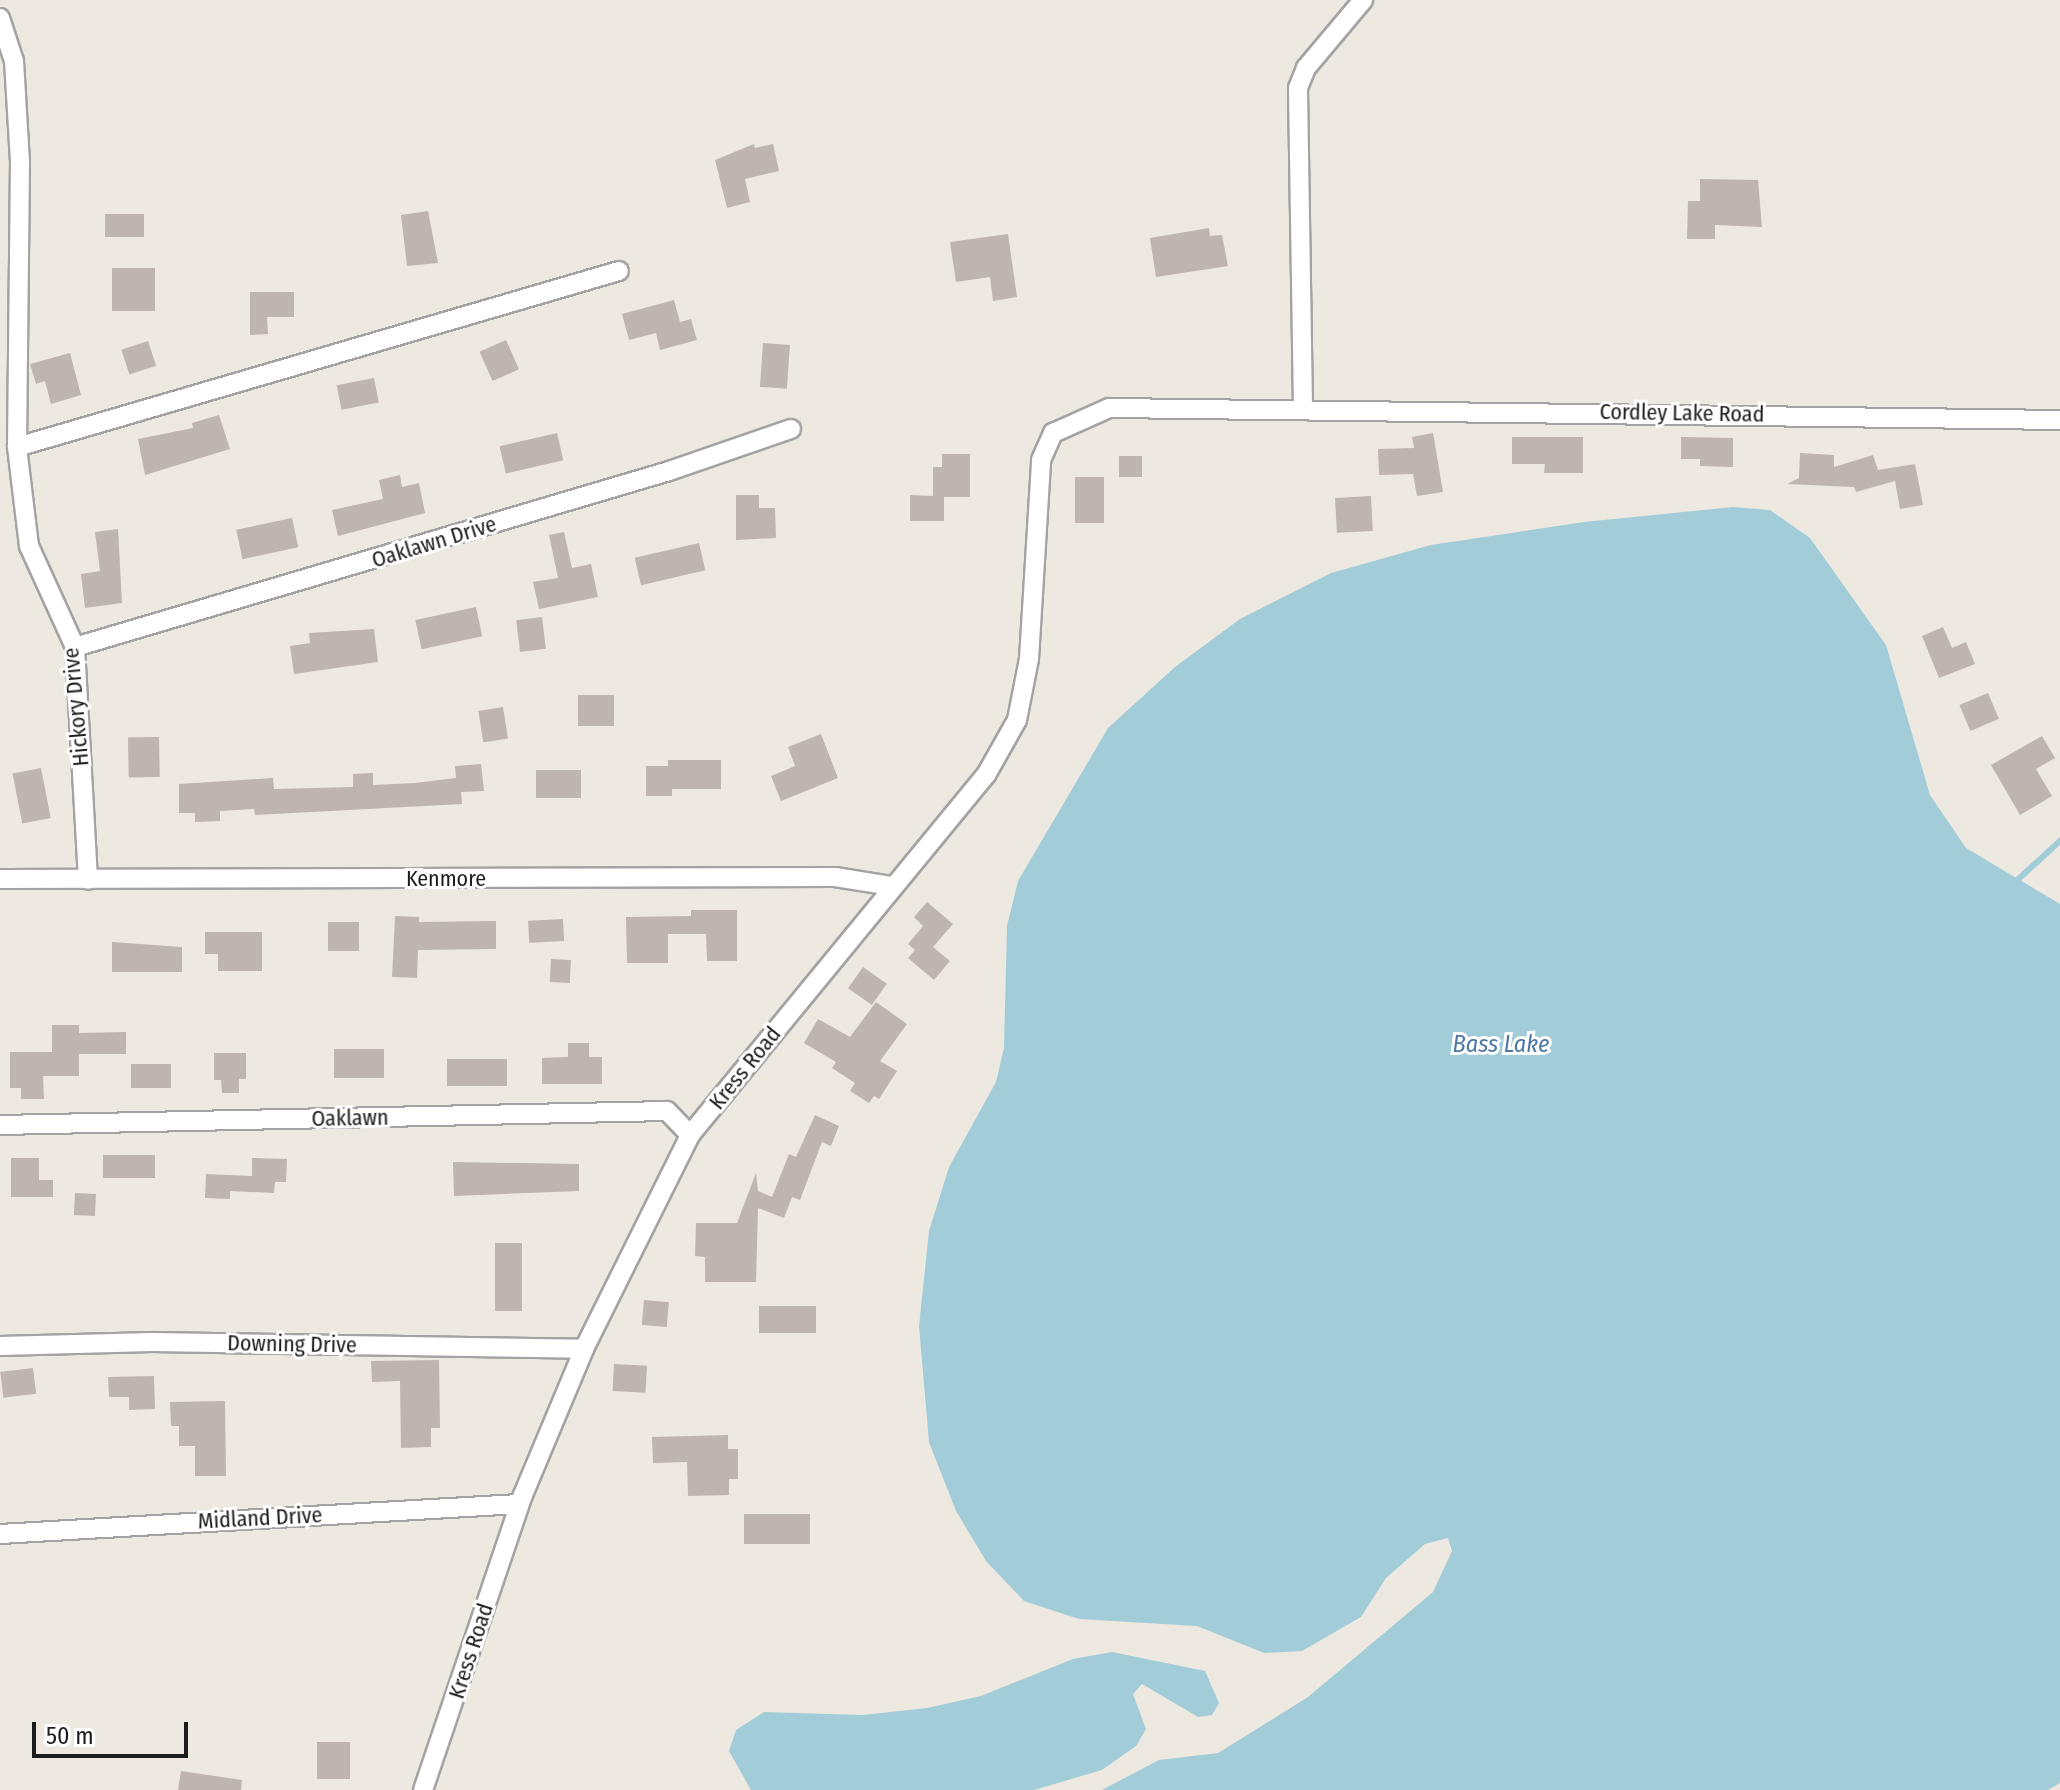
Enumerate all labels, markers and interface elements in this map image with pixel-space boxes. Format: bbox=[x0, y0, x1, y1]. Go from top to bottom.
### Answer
street label: Cordley Lake Road bbox=[1599, 398, 1765, 428]
street label: Oaklawn Drive bbox=[369, 511, 499, 573]
street label: Hickory Drive bbox=[58, 647, 94, 767]
street label: Kenmore bbox=[406, 866, 486, 892]
street label: Kress Road bbox=[704, 1021, 786, 1115]
water label: Bass Lake bbox=[1453, 1031, 1549, 1059]
street label: Oaklawn bbox=[311, 1104, 389, 1132]
street label: Downing Drive bbox=[227, 1330, 357, 1358]
street label: Midland Drive bbox=[197, 1502, 323, 1534]
street label: Kress Road bbox=[443, 1600, 499, 1702]
scale bar bbox=[36, 1706, 192, 1756]
text: 50 m bbox=[46, 1722, 94, 1750]

